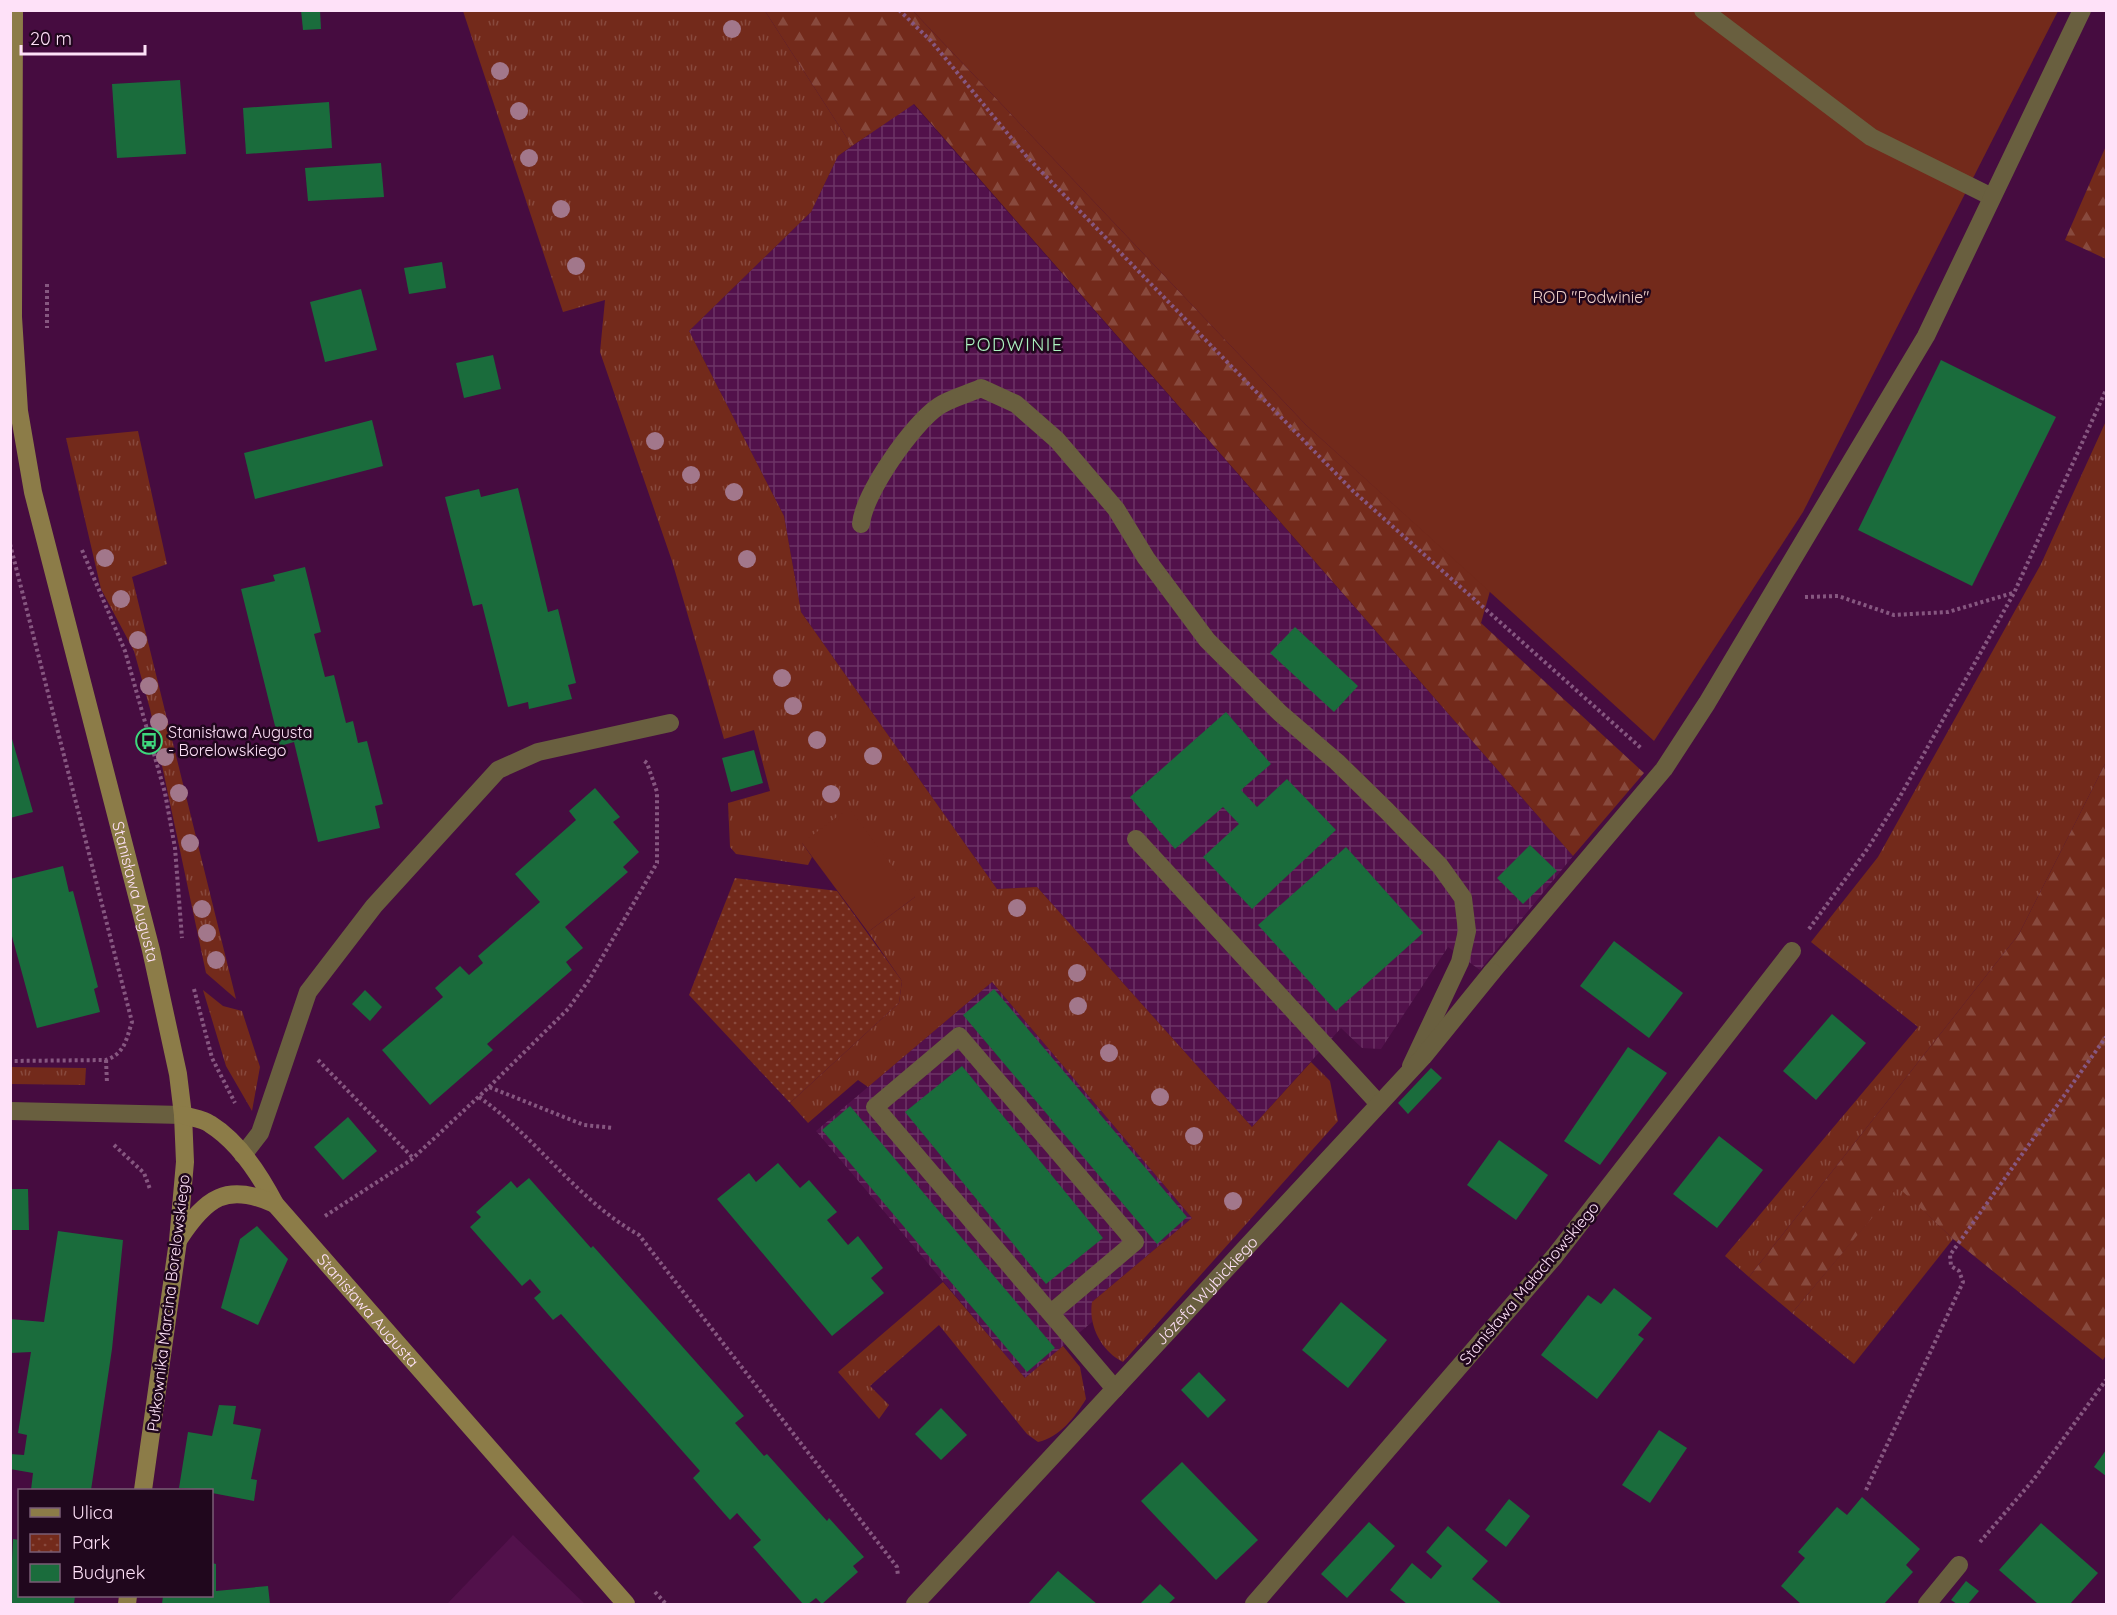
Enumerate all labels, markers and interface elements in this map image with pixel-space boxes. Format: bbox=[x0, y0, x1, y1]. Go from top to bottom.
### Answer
scale bar bbox=[21, 18, 146, 56]
text: 20 m bbox=[30, 27, 72, 50]
park label: ROD "Podwinie" bbox=[1533, 287, 1649, 307]
district label: PODWINIE bbox=[964, 333, 1064, 356]
place label: Stanisława Augusta - Borelowskiego bbox=[168, 722, 312, 760]
bus stop icon: Stanisława Augusta - Borelowskiego bbox=[134, 726, 164, 756]
street label: Stanisława Augusta bbox=[108, 819, 163, 964]
street label: Pułkownika Marcina Borelowskiego bbox=[142, 1173, 194, 1433]
street label: Stanisława Małachowskiego bbox=[1455, 1197, 1603, 1369]
street label: Józefa Wybickiego bbox=[1151, 1232, 1262, 1349]
street label: Stanisława Augusta bbox=[313, 1249, 423, 1371]
legend bbox=[18, 1489, 213, 1597]
text: Ulica bbox=[72, 1501, 113, 1524]
text: Park bbox=[72, 1531, 110, 1554]
text: Budynek bbox=[72, 1561, 145, 1584]

